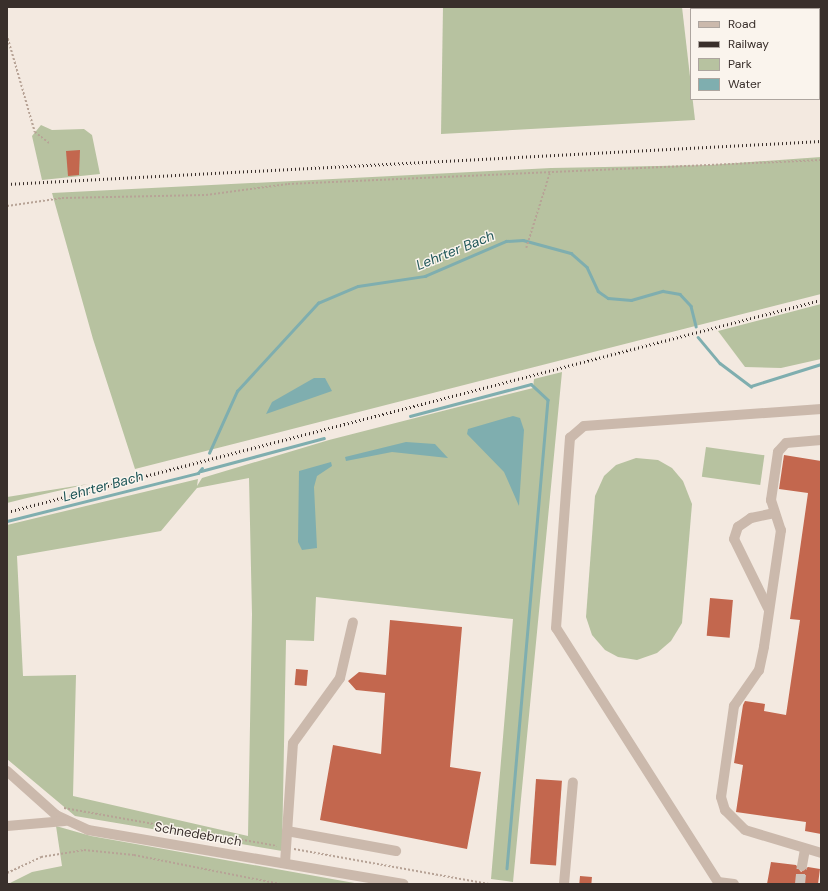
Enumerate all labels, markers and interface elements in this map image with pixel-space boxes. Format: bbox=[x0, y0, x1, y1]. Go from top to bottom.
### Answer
legend bbox=[690, 8, 820, 100]
text: Road bbox=[728, 16, 756, 32]
text: Railway bbox=[728, 36, 769, 52]
text: Park bbox=[728, 56, 752, 72]
text: Water bbox=[728, 76, 761, 92]
water label: Lehrter Bach bbox=[413, 227, 497, 273]
water label: Lehrter Bach bbox=[61, 467, 145, 505]
street label: Schnedebruch bbox=[153, 820, 243, 850]

